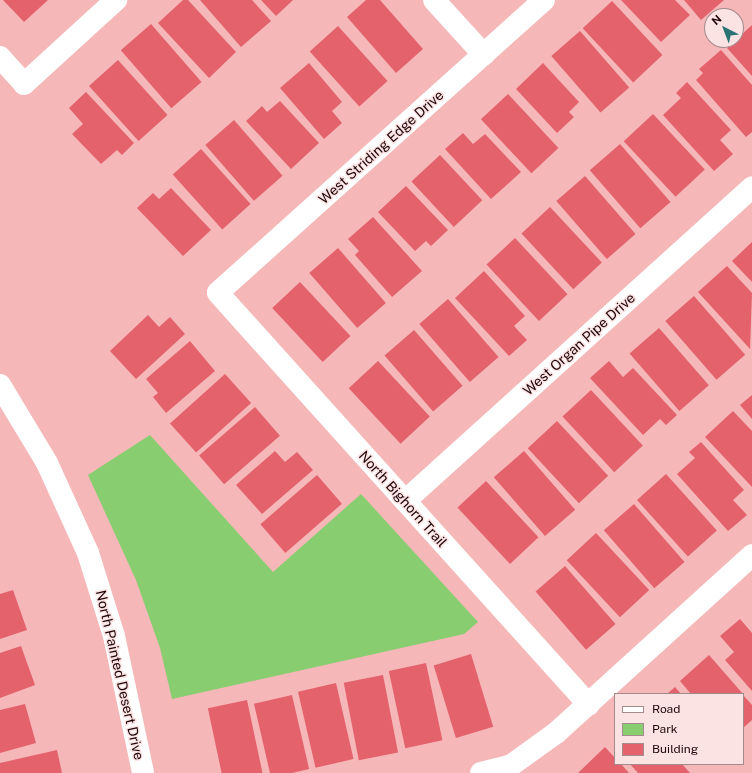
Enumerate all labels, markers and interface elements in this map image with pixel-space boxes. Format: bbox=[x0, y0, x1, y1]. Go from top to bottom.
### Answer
north arrow bbox=[704, 8, 744, 48]
text: N bbox=[709, 12, 724, 27]
street label: West Striding Edge Drive bbox=[315, 86, 447, 208]
street label: West Organ Pipe Drive bbox=[519, 289, 639, 399]
street label: North Bighorn Trail bbox=[355, 447, 451, 551]
street label: North Painted Desert Drive bbox=[92, 589, 148, 761]
legend bbox=[614, 693, 744, 765]
text: Road bbox=[652, 702, 680, 716]
text: Park bbox=[652, 722, 678, 736]
text: Building bbox=[652, 742, 698, 756]

